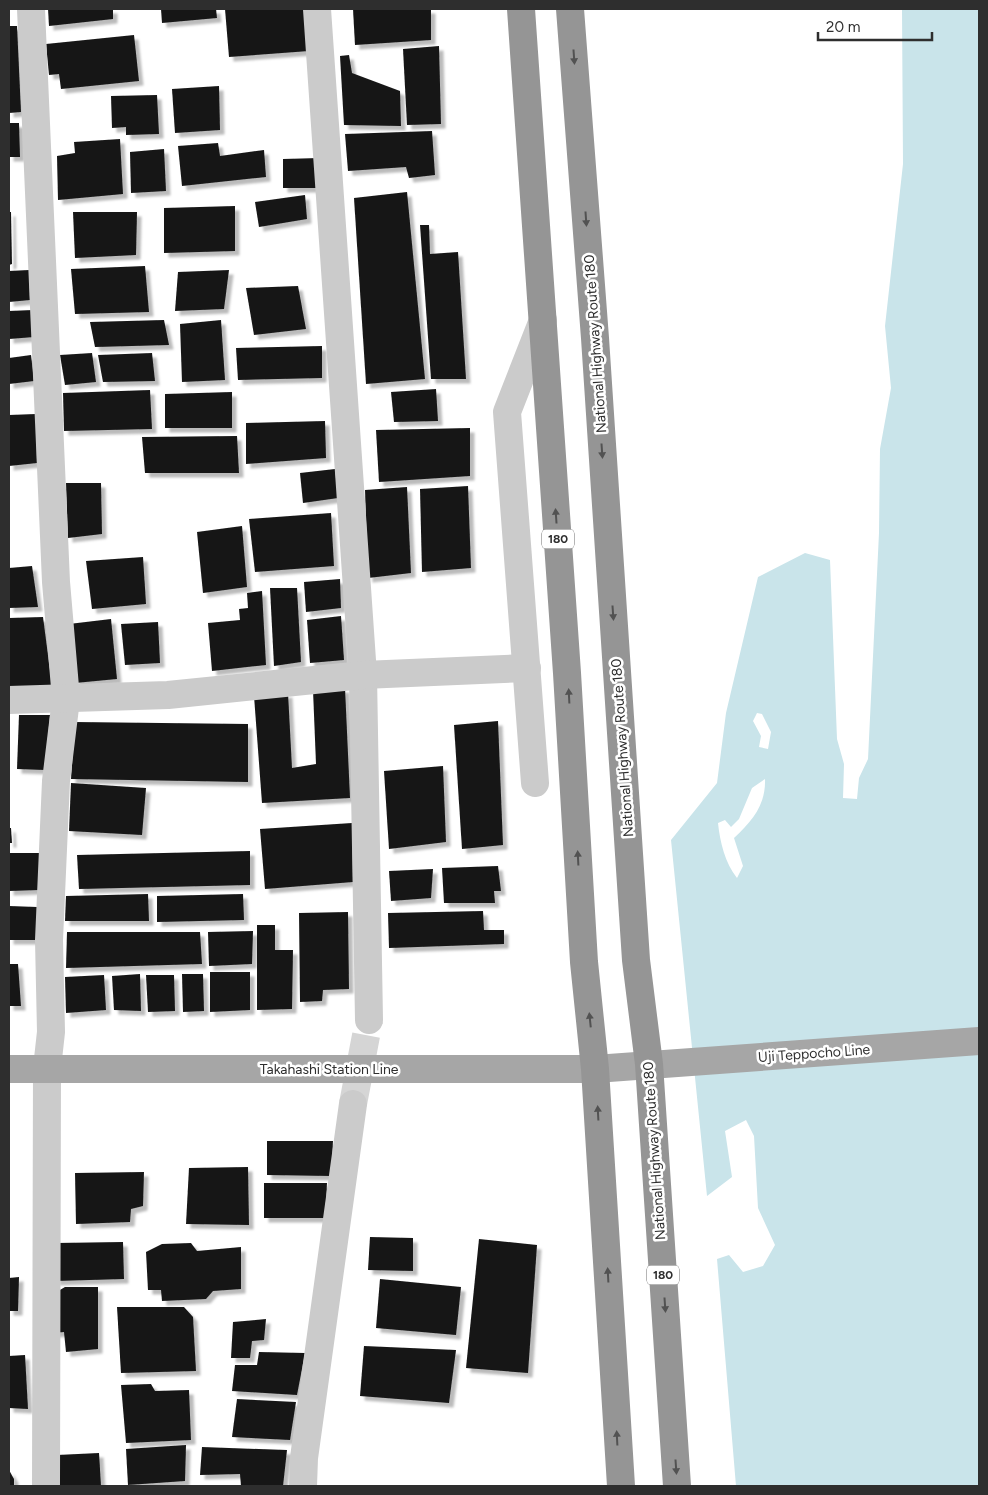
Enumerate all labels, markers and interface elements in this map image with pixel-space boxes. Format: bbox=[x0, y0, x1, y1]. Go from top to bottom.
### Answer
scale bar bbox=[818, 10, 932, 42]
text: 20 m bbox=[826, 18, 860, 36]
one-way arrow bbox=[570, 50, 578, 66]
one-way arrow bbox=[582, 212, 590, 228]
street label: National Highway Route 180 bbox=[581, 254, 610, 434]
one-way arrow bbox=[599, 444, 607, 460]
one-way arrow bbox=[552, 508, 560, 524]
road number: 180 bbox=[542, 530, 574, 548]
one-way arrow bbox=[610, 606, 618, 622]
street label: National Highway Route 180 bbox=[608, 658, 637, 838]
one-way arrow bbox=[564, 688, 572, 704]
one-way arrow bbox=[573, 850, 581, 866]
one-way arrow bbox=[586, 1012, 594, 1028]
street label: Uji Teppocho Line bbox=[757, 1041, 871, 1066]
street label: Takahashi Station Line bbox=[260, 1061, 399, 1078]
street label: National Highway Route 180 bbox=[640, 1061, 669, 1241]
one-way arrow bbox=[593, 1105, 601, 1121]
road number: 180 bbox=[647, 1266, 679, 1284]
one-way arrow bbox=[603, 1267, 611, 1283]
one-way arrow bbox=[661, 1297, 669, 1313]
one-way arrow bbox=[613, 1429, 621, 1445]
one-way arrow bbox=[672, 1459, 680, 1475]

